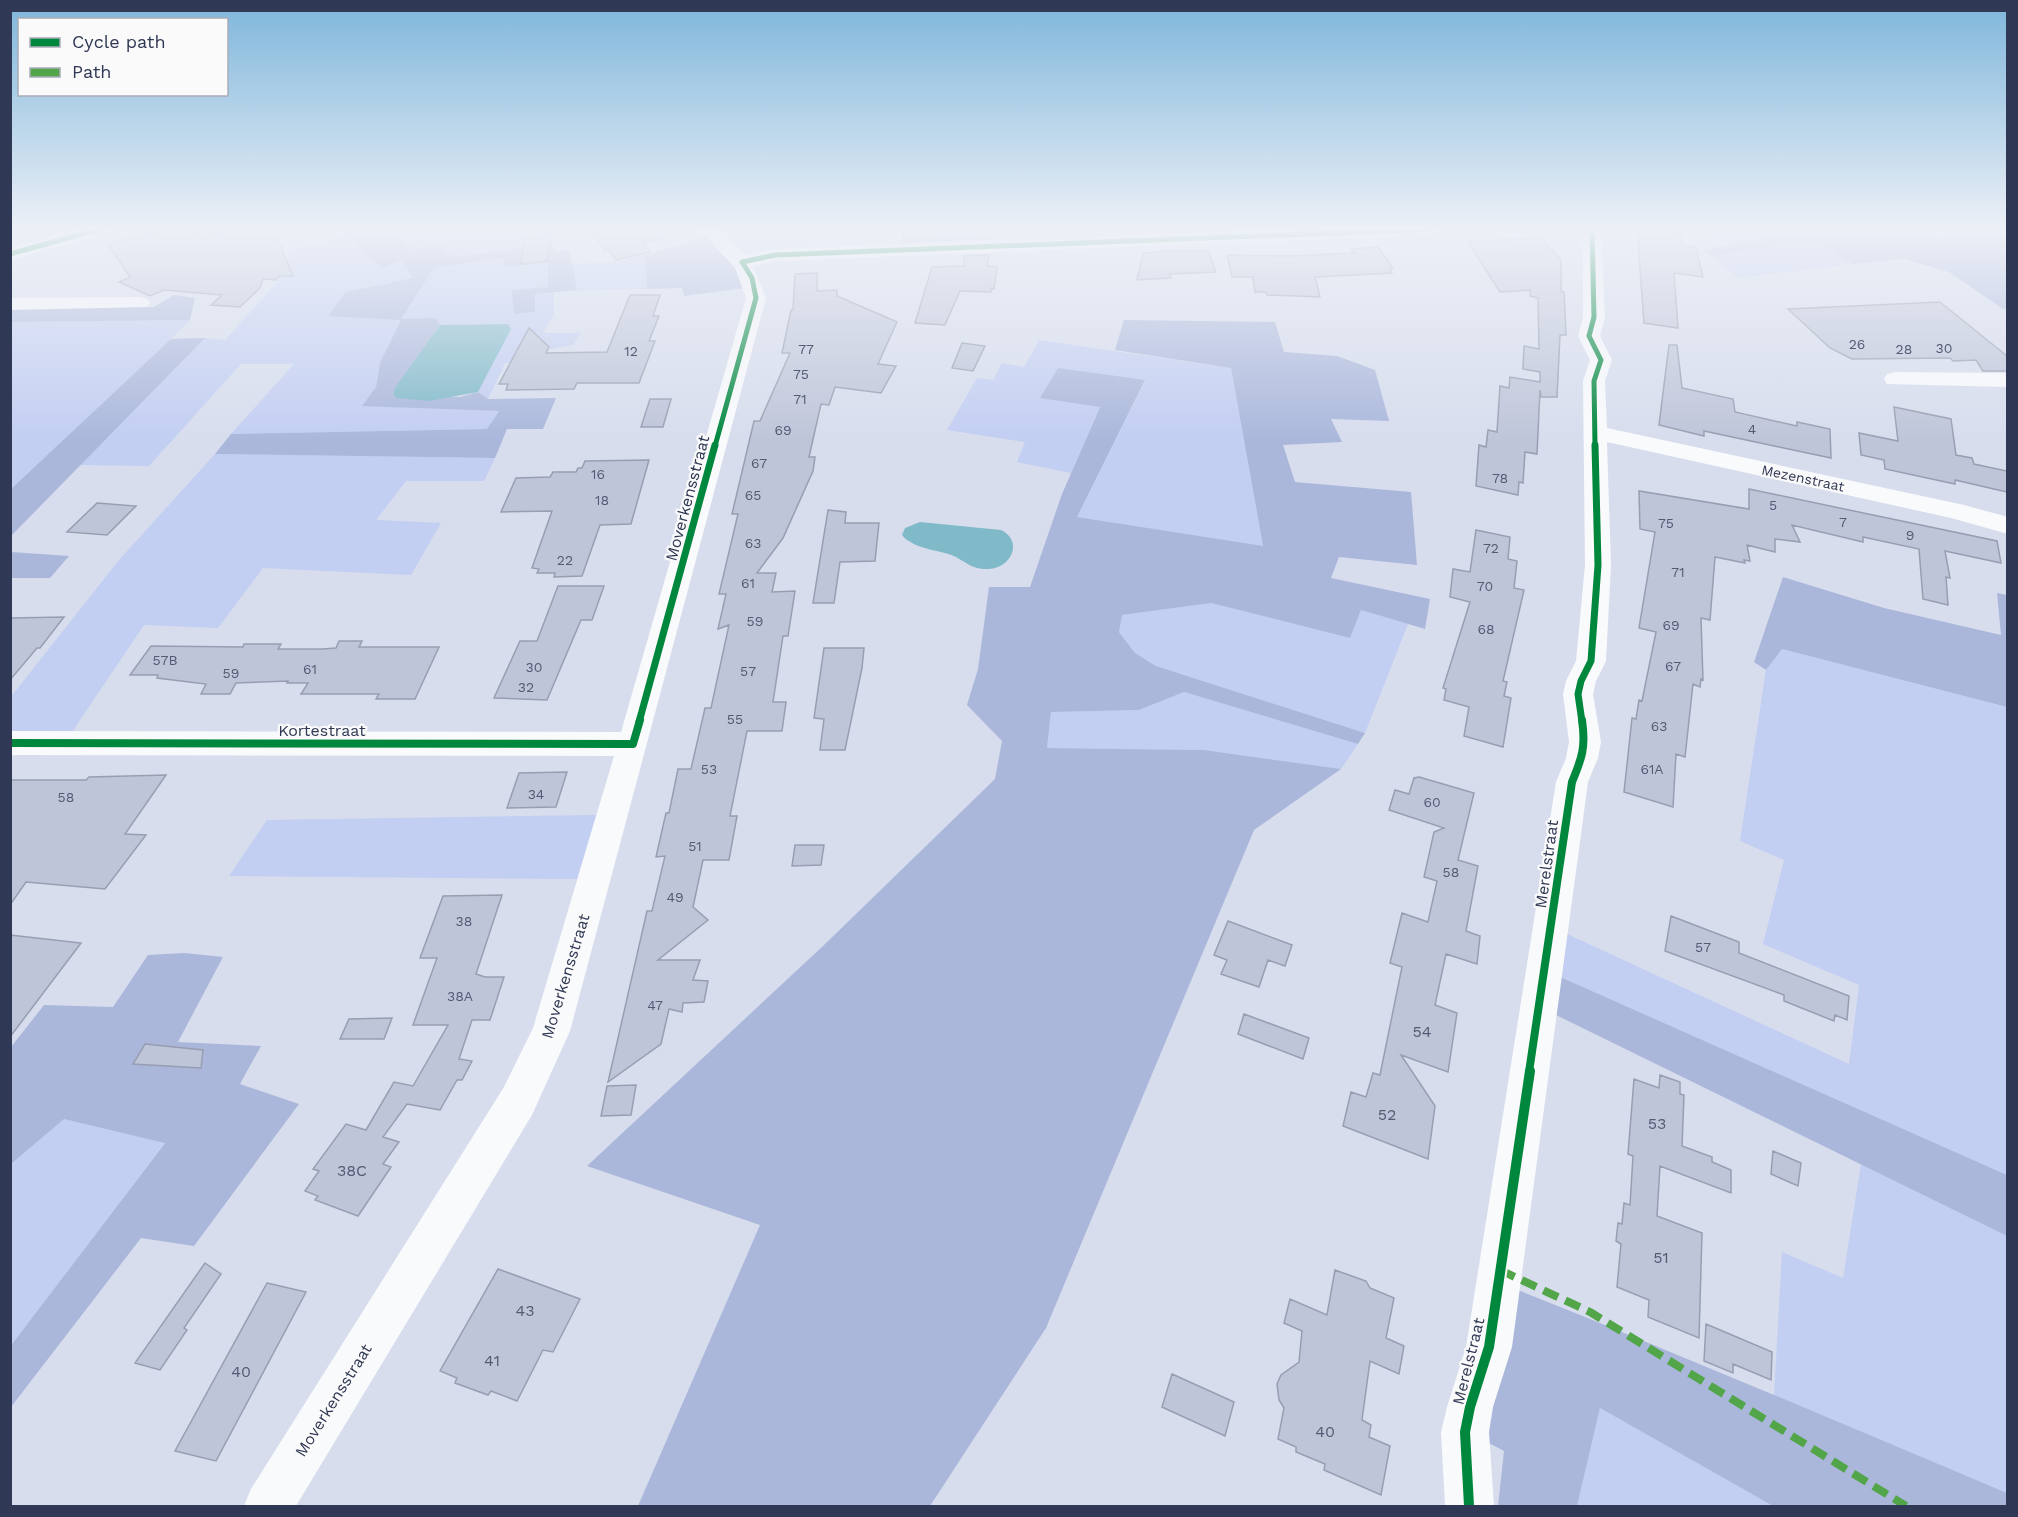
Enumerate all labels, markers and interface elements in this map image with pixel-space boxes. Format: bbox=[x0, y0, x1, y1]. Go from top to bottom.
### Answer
legend bbox=[18, 18, 228, 96]
text: Cycle path bbox=[72, 31, 166, 52]
text: Path bbox=[72, 61, 112, 82]
house number: 26 bbox=[1849, 336, 1865, 352]
house number: 30 bbox=[1936, 340, 1952, 356]
house number: 77 bbox=[798, 341, 814, 357]
house number: 28 bbox=[1896, 341, 1912, 357]
house number: 12 bbox=[624, 343, 638, 359]
house number: 75 bbox=[793, 366, 809, 382]
house number: 71 bbox=[793, 391, 807, 407]
house number: 4 bbox=[1748, 421, 1756, 437]
house number: 69 bbox=[774, 422, 792, 438]
street label: Moverkensstraat bbox=[662, 433, 713, 563]
house number: 67 bbox=[751, 455, 767, 471]
street label: Mezenstraat bbox=[1760, 461, 1846, 495]
house number: 16 bbox=[591, 466, 605, 482]
house number: 78 bbox=[1492, 470, 1508, 486]
house number: 65 bbox=[745, 487, 761, 503]
house number: 18 bbox=[595, 492, 609, 508]
house number: 5 bbox=[1769, 497, 1777, 513]
house number: 7 bbox=[1839, 514, 1847, 530]
house number: 75 bbox=[1658, 515, 1674, 531]
house number: 9 bbox=[1906, 527, 1914, 543]
house number: 63 bbox=[745, 535, 761, 551]
house number: 72 bbox=[1483, 540, 1499, 556]
house number: 22 bbox=[557, 552, 573, 568]
house number: 71 bbox=[1671, 564, 1685, 580]
house number: 61 bbox=[741, 575, 755, 591]
house number: 70 bbox=[1477, 578, 1493, 594]
house number: 59 bbox=[747, 613, 763, 629]
house number: 69 bbox=[1662, 617, 1680, 633]
house number: 68 bbox=[1477, 621, 1495, 637]
house number: 57B bbox=[152, 652, 178, 668]
house number: 67 bbox=[1665, 658, 1681, 674]
house number: 30 bbox=[526, 659, 542, 675]
house number: 61 bbox=[303, 661, 317, 677]
house number: 57 bbox=[740, 663, 756, 679]
house number: 59 bbox=[223, 665, 239, 681]
house number: 32 bbox=[518, 679, 534, 695]
house number: 55 bbox=[727, 711, 743, 727]
house number: 63 bbox=[1651, 718, 1667, 734]
street label: Kortestraat bbox=[278, 721, 366, 740]
house number: 53 bbox=[701, 761, 717, 777]
house number: 61A bbox=[1640, 761, 1664, 777]
house number: 34 bbox=[528, 786, 544, 802]
house number: 58 bbox=[58, 789, 74, 805]
house number: 60 bbox=[1423, 794, 1441, 810]
street label: Merelstraat bbox=[1531, 818, 1562, 910]
house number: 51 bbox=[688, 838, 702, 854]
house number: 58 bbox=[1443, 864, 1459, 880]
house number: 49 bbox=[666, 889, 684, 905]
street label: Moverkensstraat bbox=[537, 911, 594, 1041]
house number: 38 bbox=[456, 913, 472, 929]
house number: 57 bbox=[1695, 939, 1711, 955]
house number: 38A bbox=[447, 988, 473, 1004]
house number: 47 bbox=[647, 997, 663, 1013]
house number: 54 bbox=[1412, 1022, 1432, 1041]
house number: 52 bbox=[1378, 1105, 1396, 1124]
house number: 53 bbox=[1648, 1114, 1666, 1133]
house number: 38C bbox=[337, 1161, 367, 1180]
house number: 51 bbox=[1653, 1248, 1669, 1267]
house number: 43 bbox=[515, 1301, 535, 1320]
street label: Merelstraat bbox=[1448, 1315, 1489, 1407]
street label: Moverkensstraat bbox=[291, 1340, 376, 1460]
house number: 41 bbox=[484, 1351, 500, 1370]
house number: 40 bbox=[231, 1362, 251, 1381]
house number: 40 bbox=[1315, 1422, 1335, 1441]

